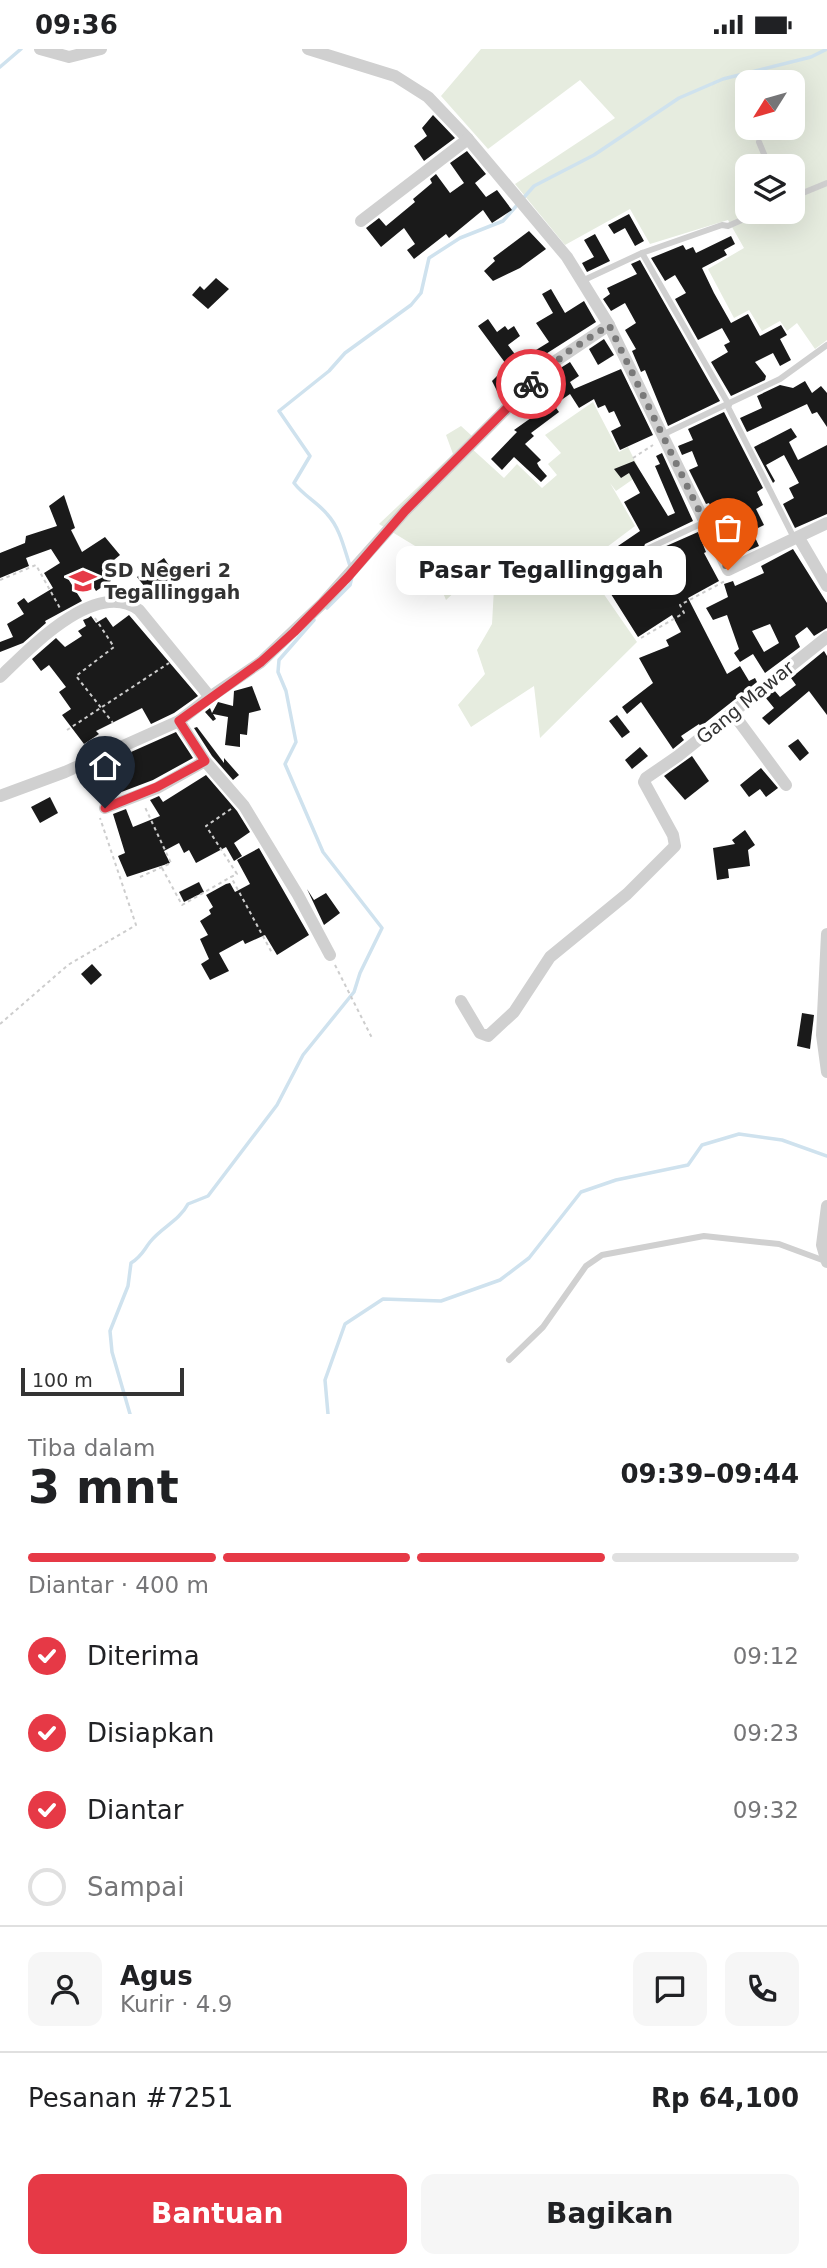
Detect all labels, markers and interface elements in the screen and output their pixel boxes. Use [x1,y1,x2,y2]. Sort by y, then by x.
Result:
text: 09:36 [35,10,118,40]
north arrow [735,70,805,140]
map controls [735,70,805,224]
button: layers [735,154,805,224]
courier [496,349,566,419]
icon: bike [512,365,550,403]
pin [698,498,758,570]
icon: bag [709,509,747,547]
callout: Pasar Tegallinggah [396,545,686,595]
text: Pasar Tegallinggah [418,557,664,583]
place label: SD Negeri 2 Tegallinggah [104,559,240,603]
school or university icon: SD Negeri 2 Tegallinggah [68,566,98,596]
street label: Gang Mawar [692,656,799,748]
pin [75,736,135,808]
icon: home [86,747,124,785]
scale bar [21,1365,184,1397]
text: 100 m [32,1369,93,1391]
text: Tiba dalam [28,1435,155,1461]
text: 09:39–09:44 [620,1459,799,1489]
text: 3 mnt [28,1460,179,1514]
text: Diantar · 400 m [28,1572,209,1598]
icon: check [28,1637,66,1675]
text: Diterima [87,1641,200,1671]
text: 09:12 [733,1643,799,1669]
icon: check [28,1714,66,1752]
text: Disiapkan [87,1718,214,1748]
text: 09:23 [733,1720,799,1746]
icon: check [28,1791,66,1829]
text: Diantar [87,1795,183,1825]
text: 09:32 [733,1797,799,1823]
text: Sampai [87,1872,184,1902]
button: person [28,1952,102,2026]
button: chat [633,1952,707,2026]
button: phone [725,1952,799,2026]
text: Agus [120,1961,193,1991]
text: Kurir · 4.9 [120,1991,232,2017]
text: Pesanan #7251 [28,2083,233,2113]
text: Rp 64,100 [651,2083,799,2113]
button: Bantuan [28,2174,407,2254]
button: Bagikan [421,2174,799,2254]

